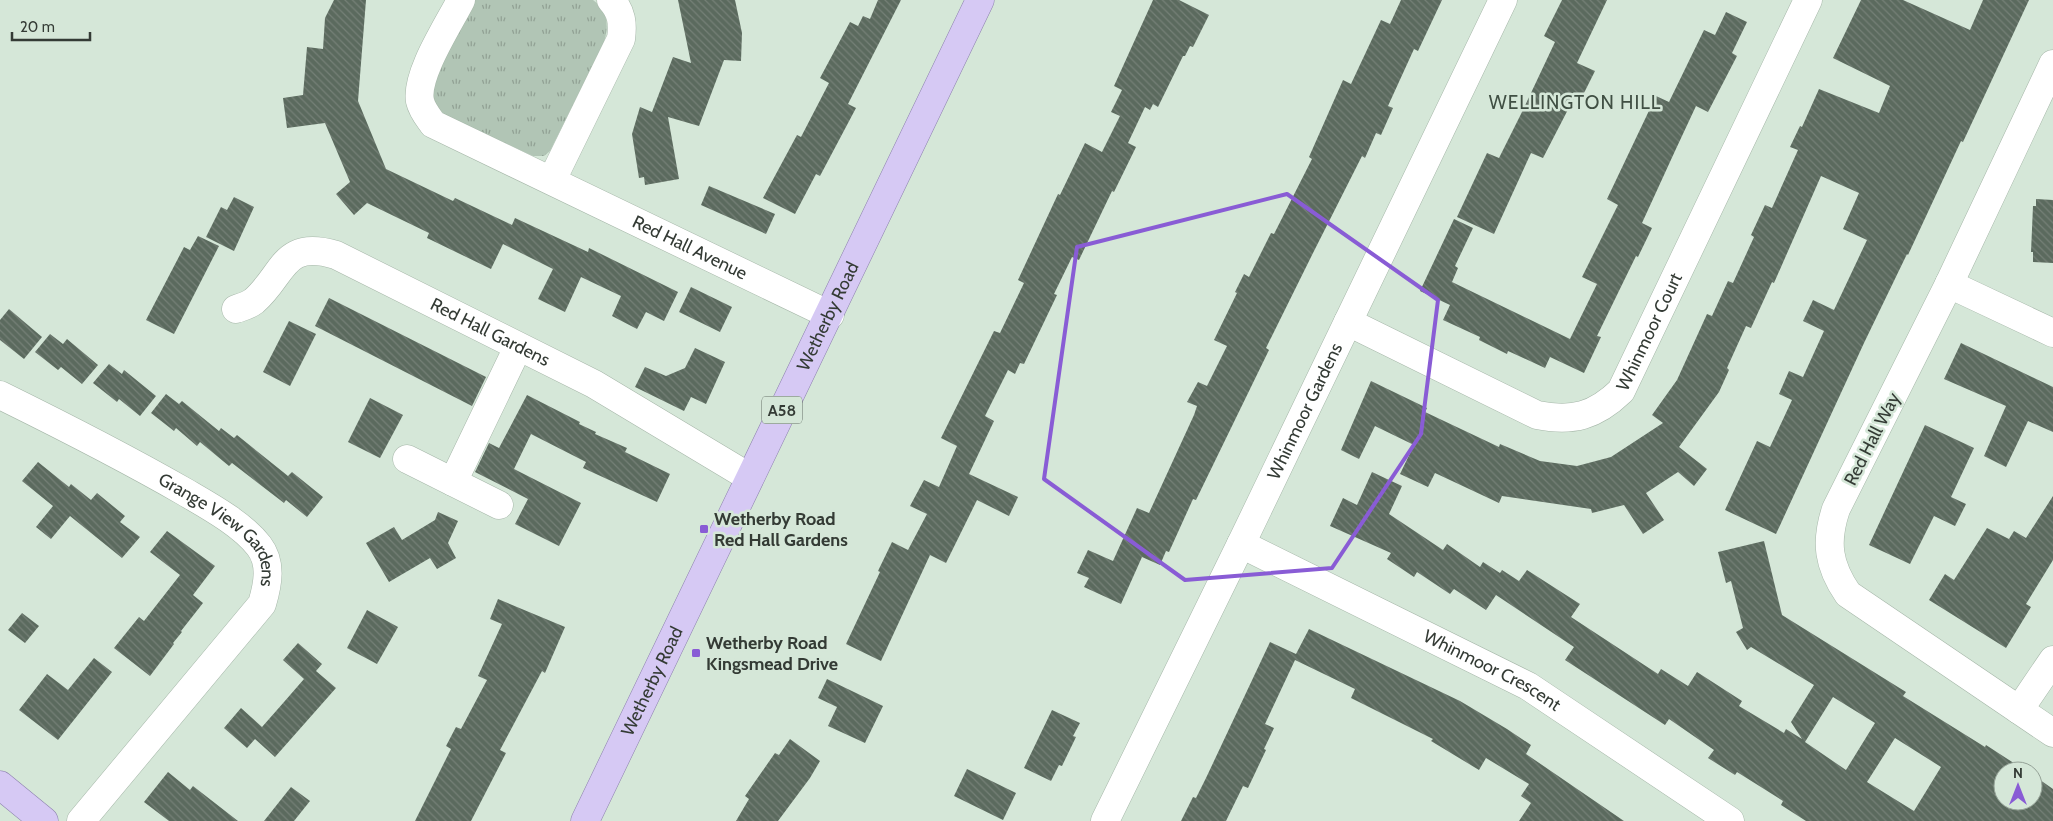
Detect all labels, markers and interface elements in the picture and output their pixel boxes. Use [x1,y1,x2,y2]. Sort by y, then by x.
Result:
scale bar [12,10,90,42]
text: 20 m [20,18,55,36]
district label: WELLINGTON HILL [1489,91,1661,114]
street label: Red Hall Avenue [629,211,751,284]
street label: Wetherby Road [792,258,864,374]
street label: Whinmoor Court [1612,269,1687,394]
street label: Red Hall Gardens [427,293,553,371]
street label: Whinmoor Gardens [1263,339,1347,483]
street label: Red Hall Way [1839,389,1905,489]
road number: A58 [762,396,802,424]
street label: Grange View Gardens [155,468,279,588]
place label: Wetherby Road Red Hall Gardens [714,508,848,551]
marker: Wetherby Road Red Hall Gardens [698,523,710,535]
street label: Wetherby Road [616,623,688,739]
street label: Whinmoor Crescent [1420,625,1565,716]
place label: Wetherby Road Kingsmead Drive [706,632,838,675]
marker: Wetherby Road Kingsmead Drive [690,647,702,659]
north arrow [1993,761,2043,811]
text: N [2013,764,2023,782]

